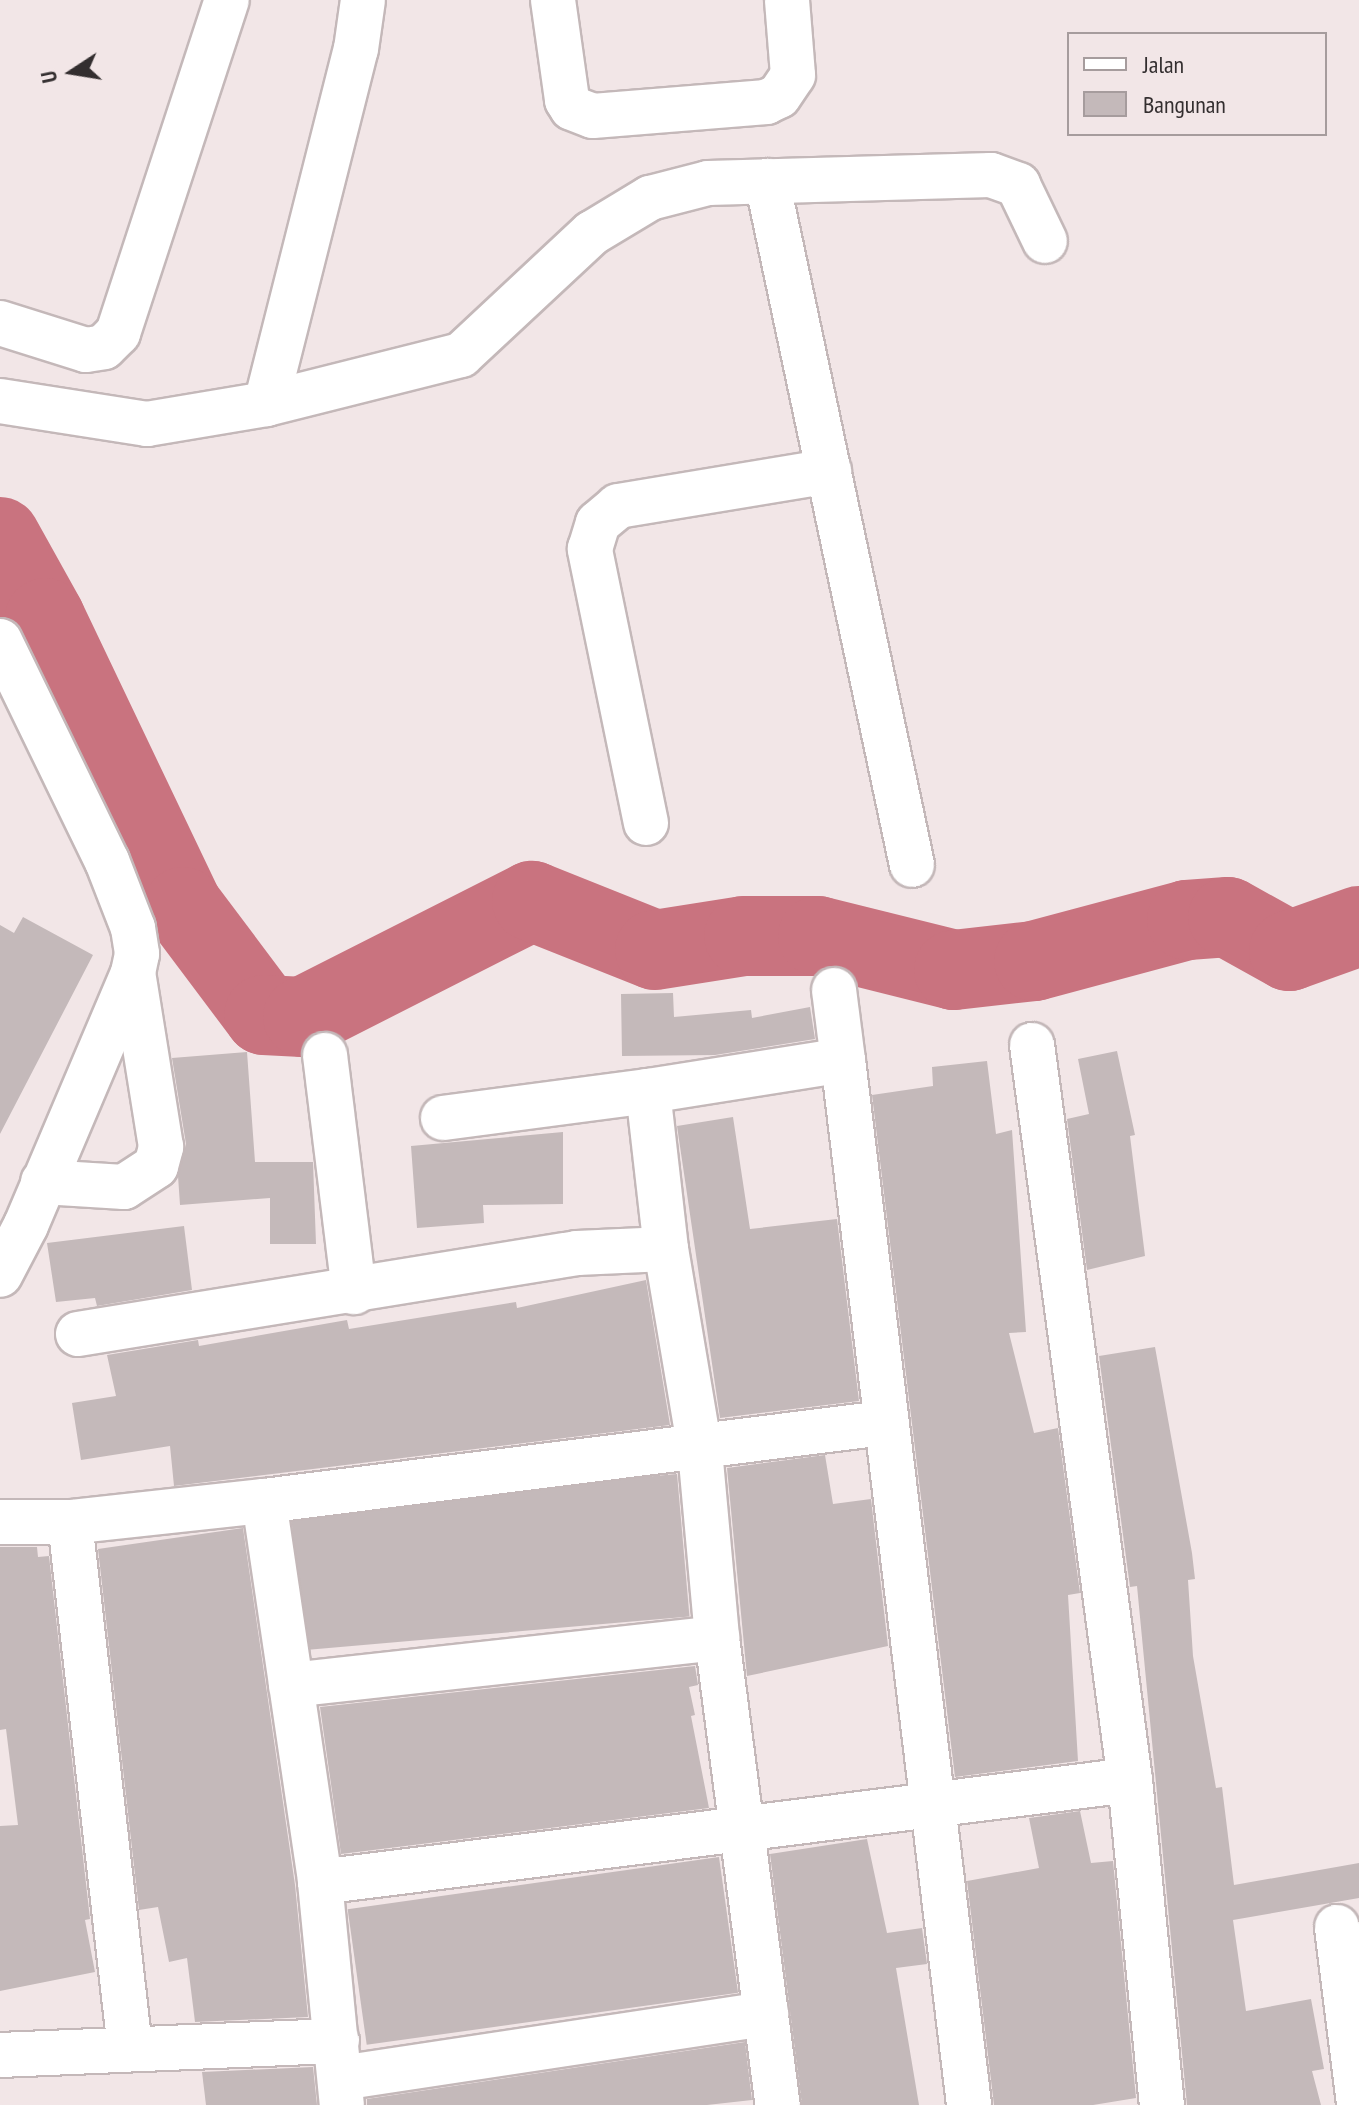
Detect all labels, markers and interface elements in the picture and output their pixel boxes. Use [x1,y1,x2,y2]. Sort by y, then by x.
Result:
north arrow [32,32,112,112]
legend [1067,32,1327,136]
text: Jalan [1143,49,1184,80]
text: U [34,69,63,85]
text: Bangunan [1143,89,1226,120]

